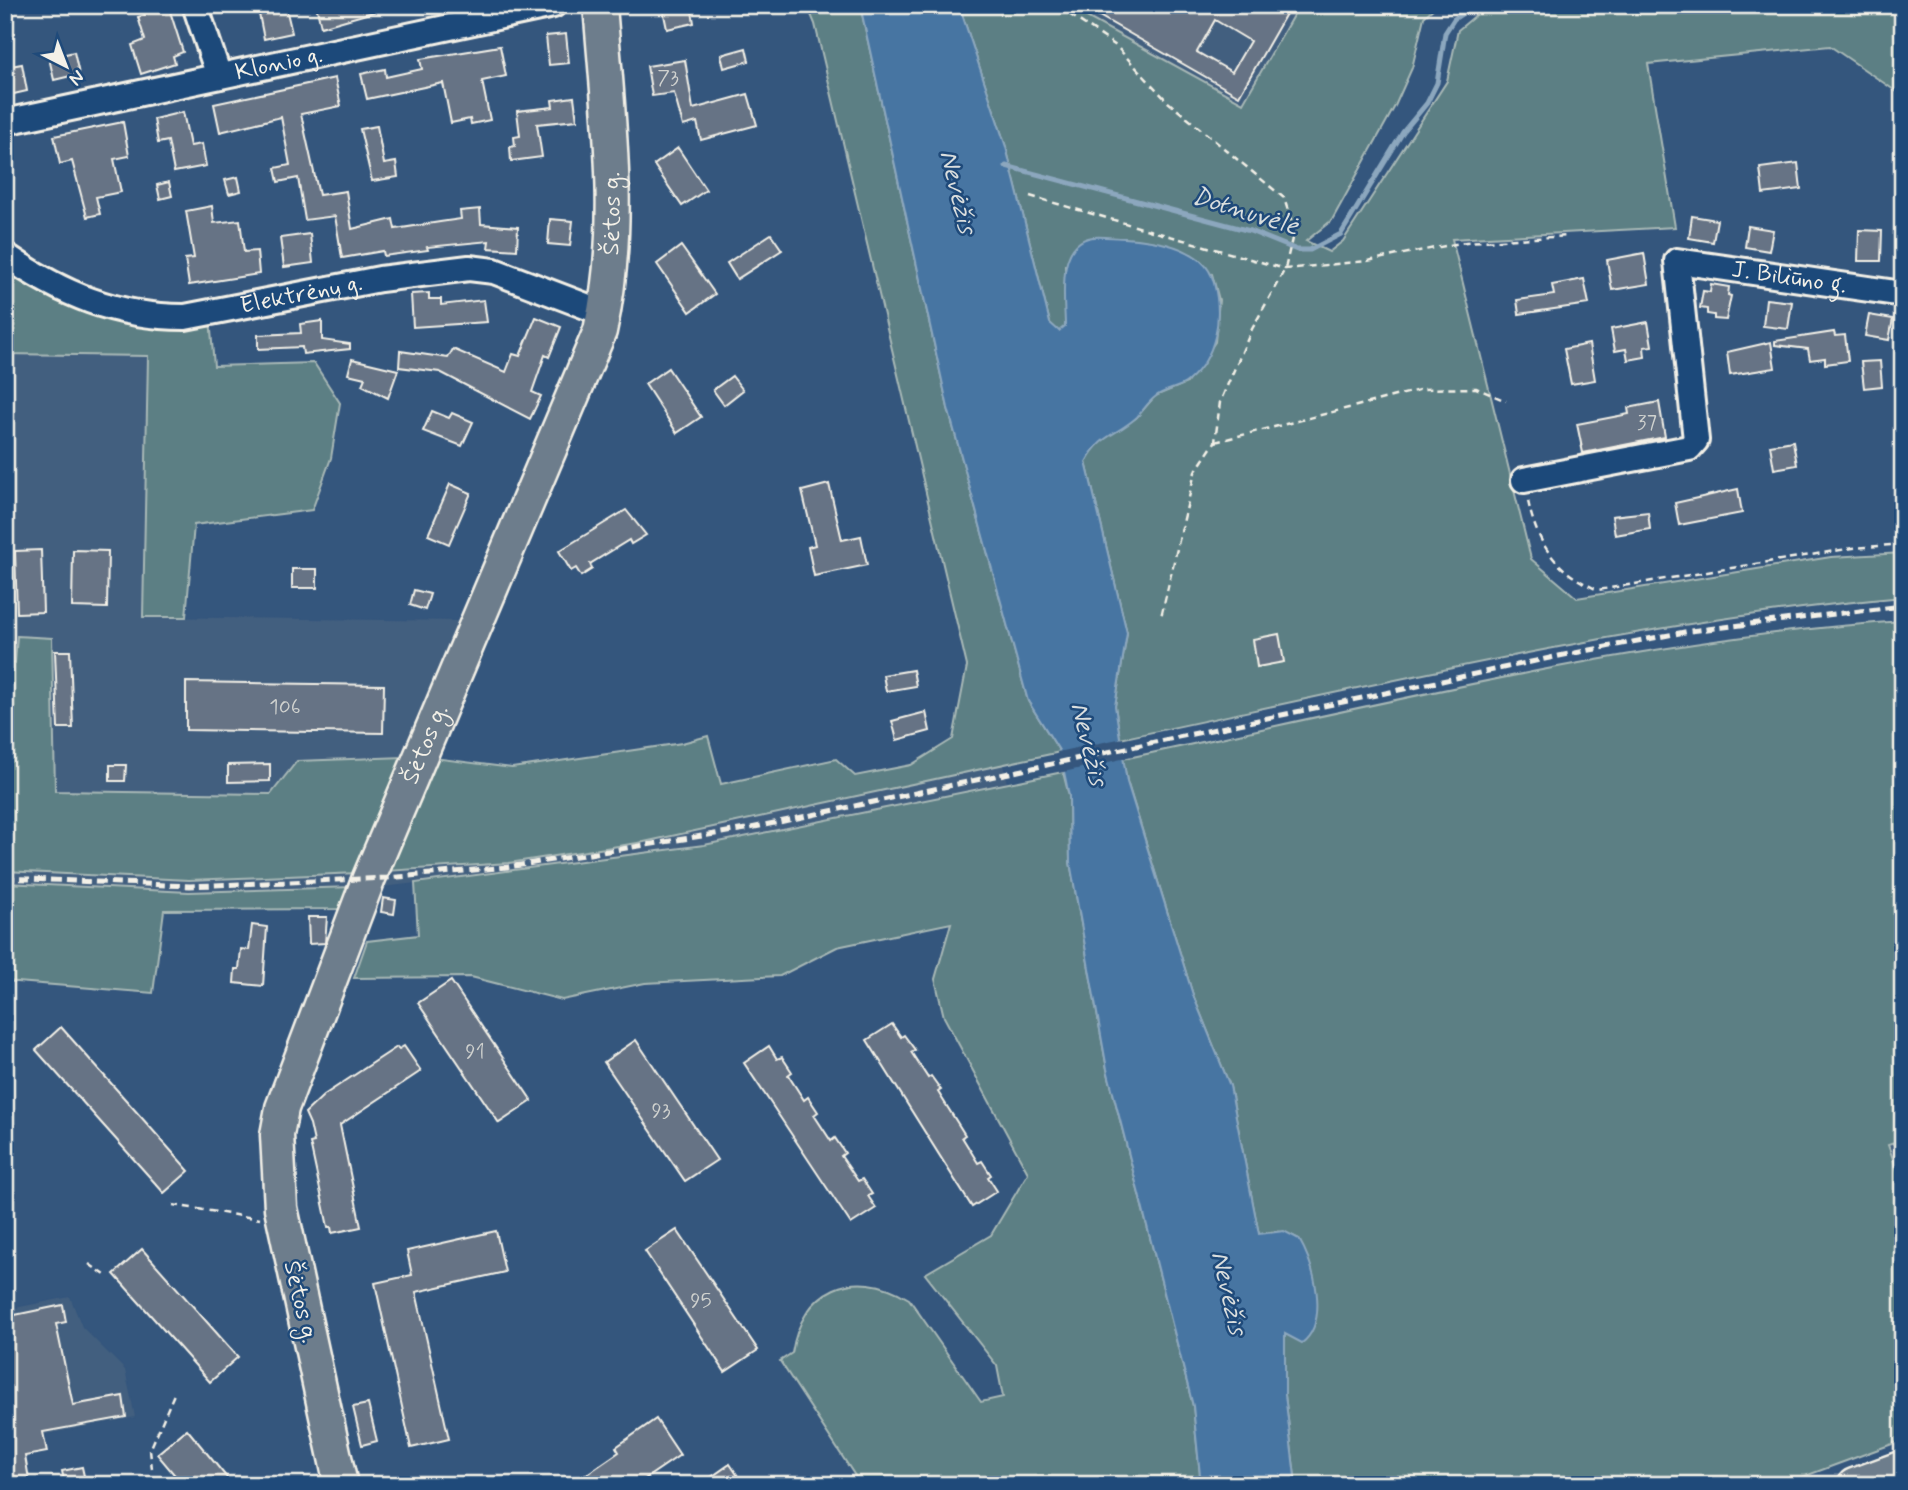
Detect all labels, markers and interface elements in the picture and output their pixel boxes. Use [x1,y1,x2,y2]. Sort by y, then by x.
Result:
north arrow [32,32,102,102]
street label: Klonio g. [232,39,325,88]
text: N [63,64,89,91]
house number: 73 [657,64,679,92]
water label: Nevėžis [930,147,984,240]
street label: Šėtos g. [595,171,630,256]
water label: Dotnuvėlė [1187,180,1304,245]
street label: J. Biliūno g. [1729,254,1849,303]
street label: Elektrėnų g. [238,267,365,321]
house number: 37 [1637,409,1657,437]
house number: 106 [269,693,301,721]
water label: Nevėžis [1061,699,1115,792]
street label: Šėtos g. [395,700,456,789]
house number: 91 [465,1038,485,1066]
house number: 93 [651,1097,671,1125]
water label: Nevėžis [1202,1248,1255,1341]
street label: Šėtos g. [274,1258,324,1347]
house number: 95 [690,1287,712,1315]

